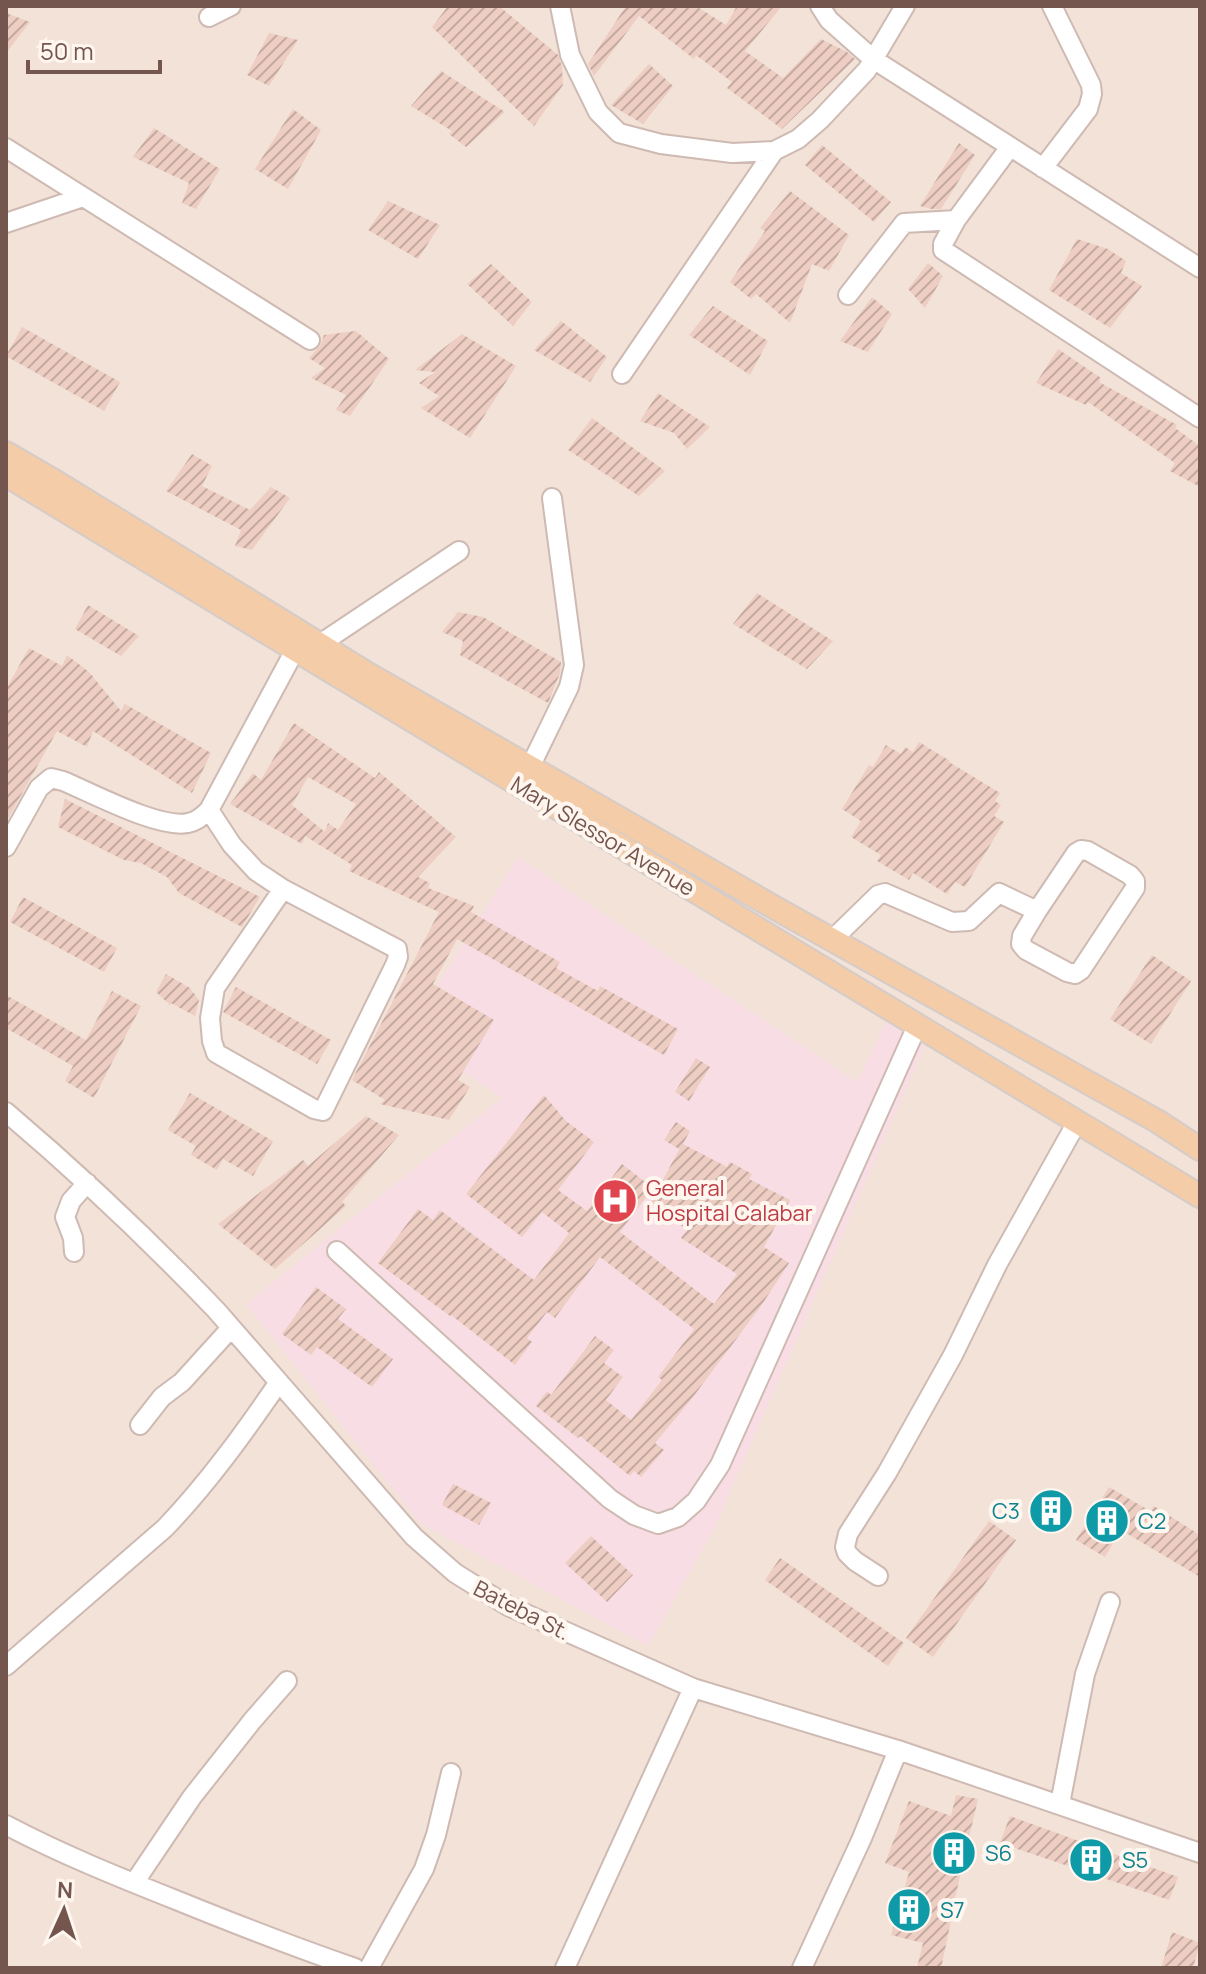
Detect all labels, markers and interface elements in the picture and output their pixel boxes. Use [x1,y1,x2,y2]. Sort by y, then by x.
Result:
scale bar [28,24,160,74]
text: 50 m [40,34,94,67]
street label: Mary Slessor Avenue [505,769,701,903]
place label: General Hospital Calabar [646,1173,813,1228]
hospital icon: General Hospital Calabar [591,1177,639,1225]
building icon: C3 [1027,1487,1075,1535]
place label: C3 [992,1496,1020,1526]
building icon: C2 [1083,1497,1131,1545]
place label: C2 [1138,1506,1166,1536]
street label: Bateba St. [469,1573,575,1647]
building icon: S6 [930,1829,978,1877]
building icon: S5 [1067,1836,1115,1884]
place label: S6 [985,1838,1012,1868]
place label: S5 [1122,1845,1148,1875]
north arrow [24,1870,104,1950]
text: N [56,1875,74,1905]
building icon: S7 [885,1886,933,1934]
place label: S7 [940,1895,965,1925]

